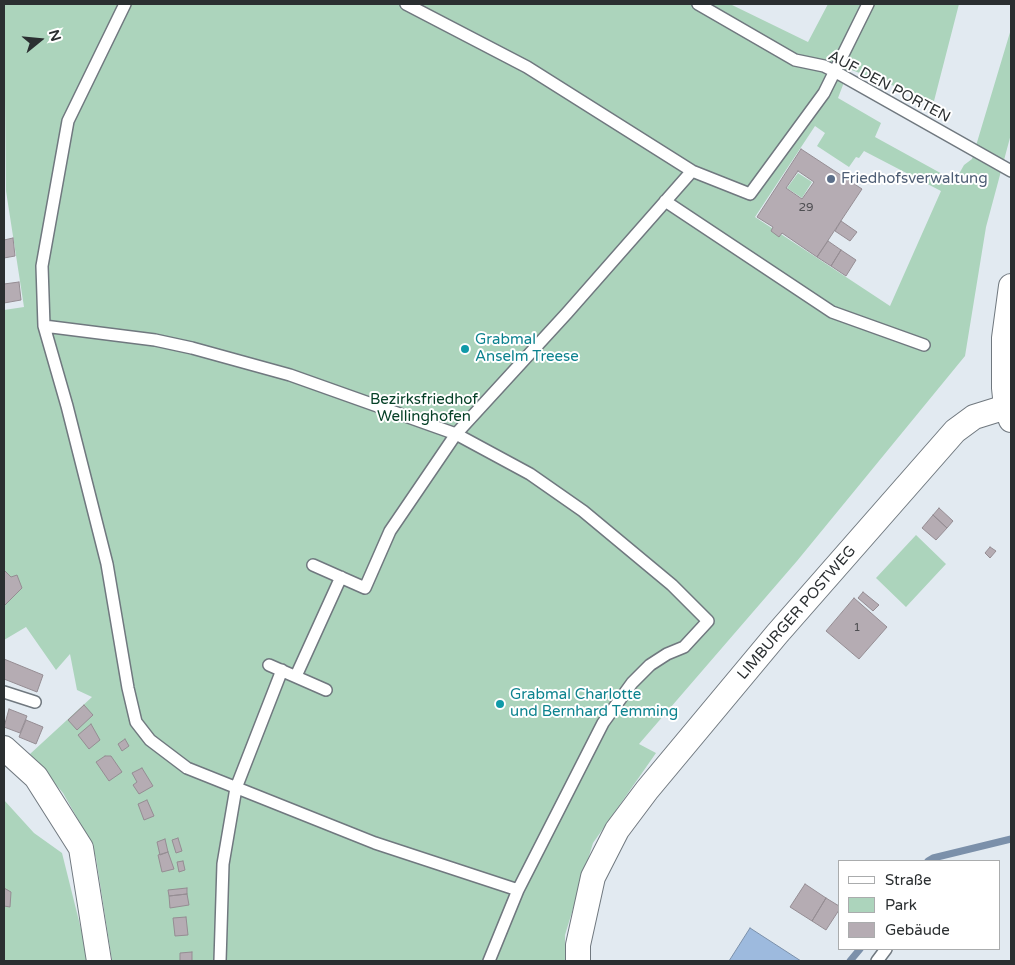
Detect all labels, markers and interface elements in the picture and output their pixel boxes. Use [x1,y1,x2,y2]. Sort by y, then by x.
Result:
north arrow [15,15,65,65]
text: N [45,28,65,43]
street label: AUF DEN PORTEN [825,47,953,127]
place label: Friedhofsverwaltung [841,170,988,188]
marker: Friedhofsverwaltung [825,173,837,185]
house number: 29 [798,201,814,215]
place label: Grabmal Anselm Treese [475,331,579,366]
marker: Grabmal Anselm Treese [459,343,471,355]
park label: Bezirksfriedhof Wellinghofen [370,391,478,426]
street label: LIMBURGER POSTWEG [734,542,860,684]
house number: 1 [853,621,861,635]
place label: Grabmal Charlotte und Bernhard Temming [510,686,678,721]
marker: Grabmal Charlotte und Bernhard Temming [494,698,506,710]
legend [838,860,1000,950]
text: Straße [885,871,931,889]
text: Park [885,896,917,914]
text: Gebäude [885,921,950,939]

